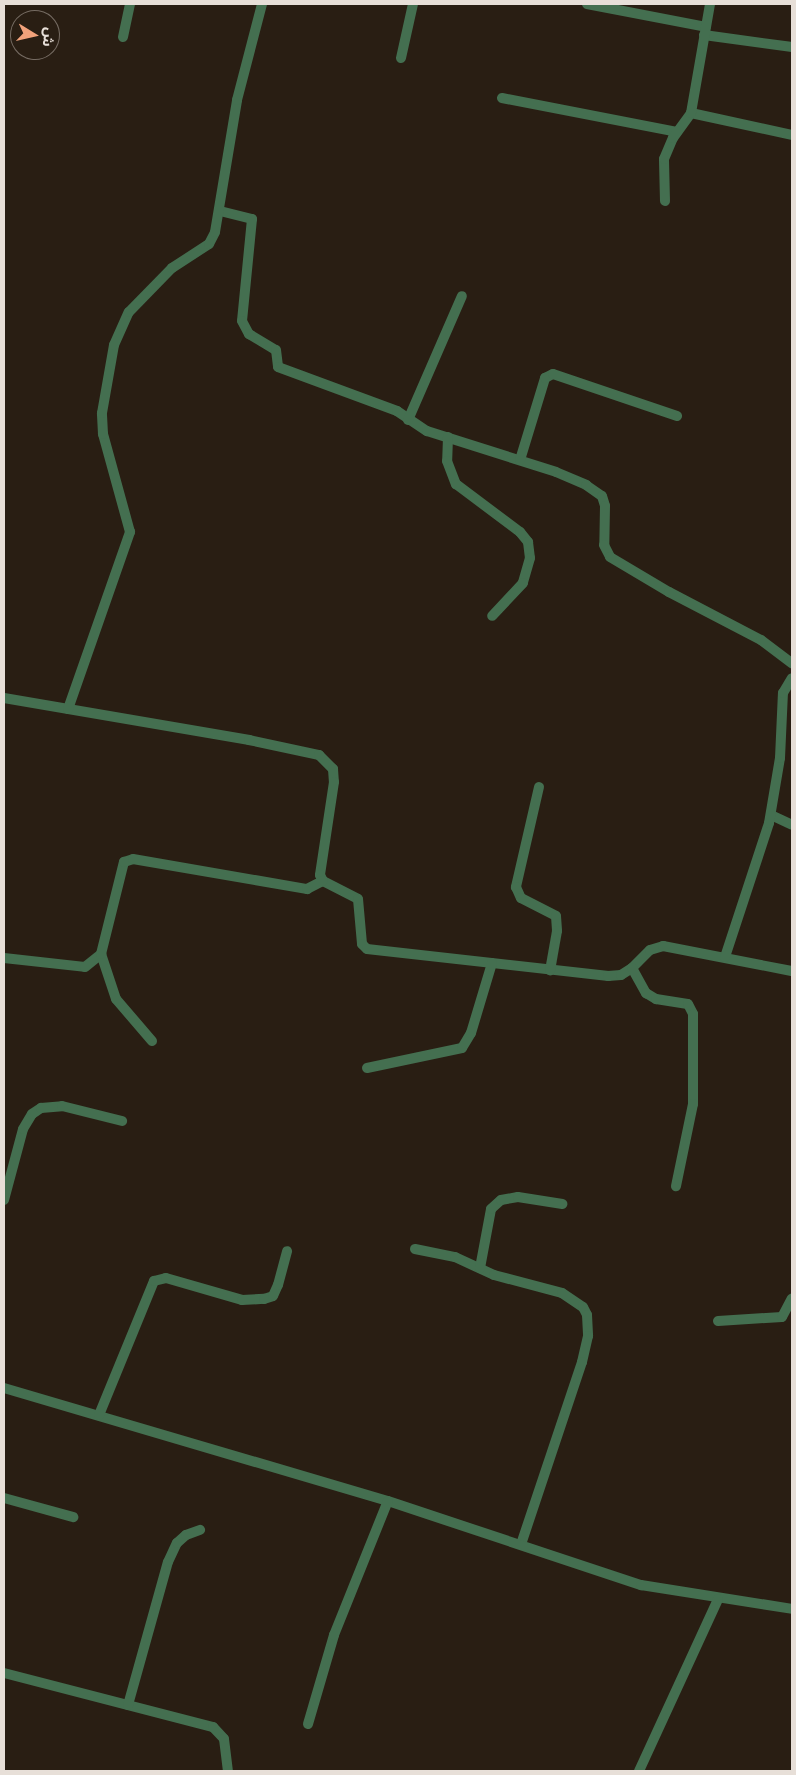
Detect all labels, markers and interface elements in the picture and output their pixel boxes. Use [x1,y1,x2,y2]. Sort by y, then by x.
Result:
north arrow [10,10,60,60]
text: ش [39,26,58,48]

